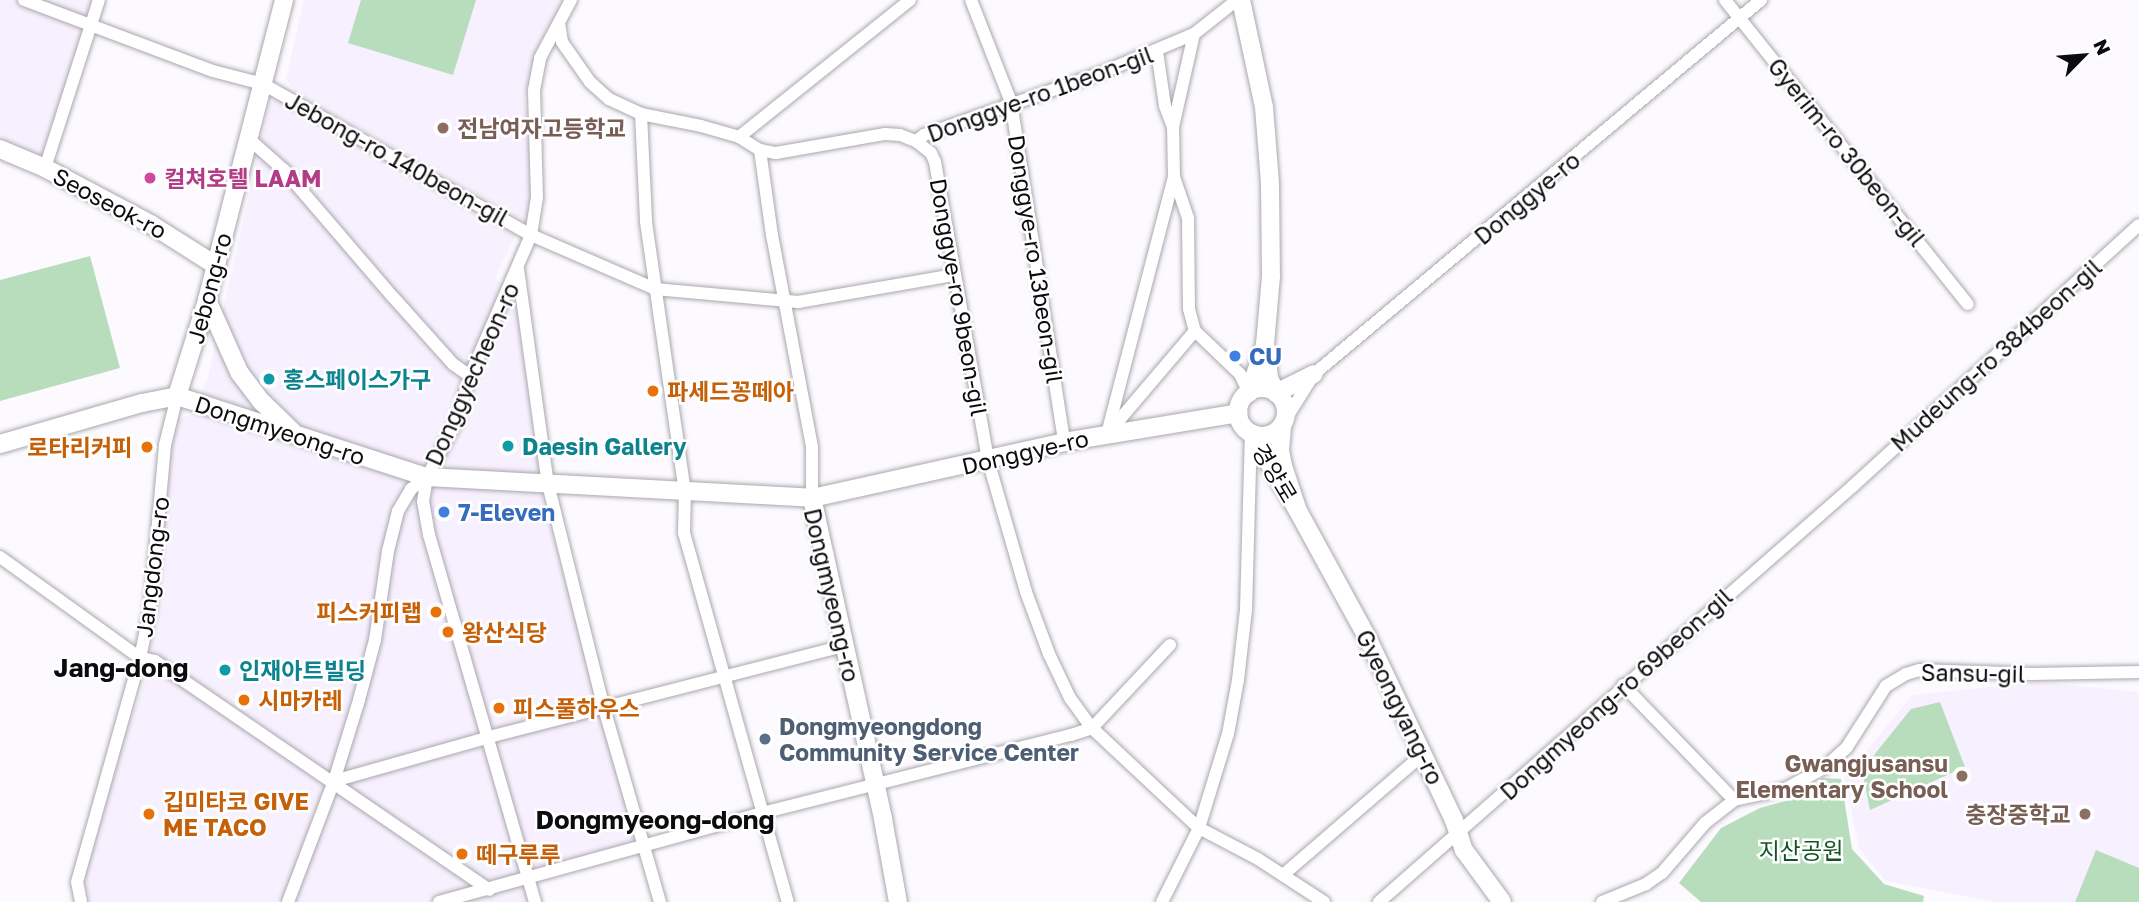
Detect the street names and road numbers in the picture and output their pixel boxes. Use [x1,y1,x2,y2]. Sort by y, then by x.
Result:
street label: Donggye-ro 1beon-gil [923,40,1157,148]
street label: Gyerim-ro 30beon-gil [1763,52,1931,252]
street label: Jebong-ro 140beon-gil [281,86,513,232]
street label: Donggye-ro 13beon-gil [1003,133,1069,385]
street label: Donggye-ro [1469,146,1585,250]
street label: Seoseok-ro [49,162,171,244]
street label: Donggye-ro 9beon-gil [924,176,994,418]
street label: Jebong-ro [181,230,237,346]
street label: Mudeung-ro 384beon-gil [1885,253,2107,457]
street label: Donggyecheon-ro [419,278,525,470]
street label: Dongmyeong-ro [191,389,369,471]
street label: Donggye-ro [959,424,1091,480]
street label: 경양로 [1247,439,1303,507]
street label: Jangdong-ro [130,495,174,639]
street label: Dongmyeong-ro [799,506,865,684]
street label: Dongmyeong-ro 69beon-gil [1494,582,1738,806]
street label: Gyeongyang-ro [1351,625,1449,789]
street label: Sansu-gil [1921,658,2025,688]

